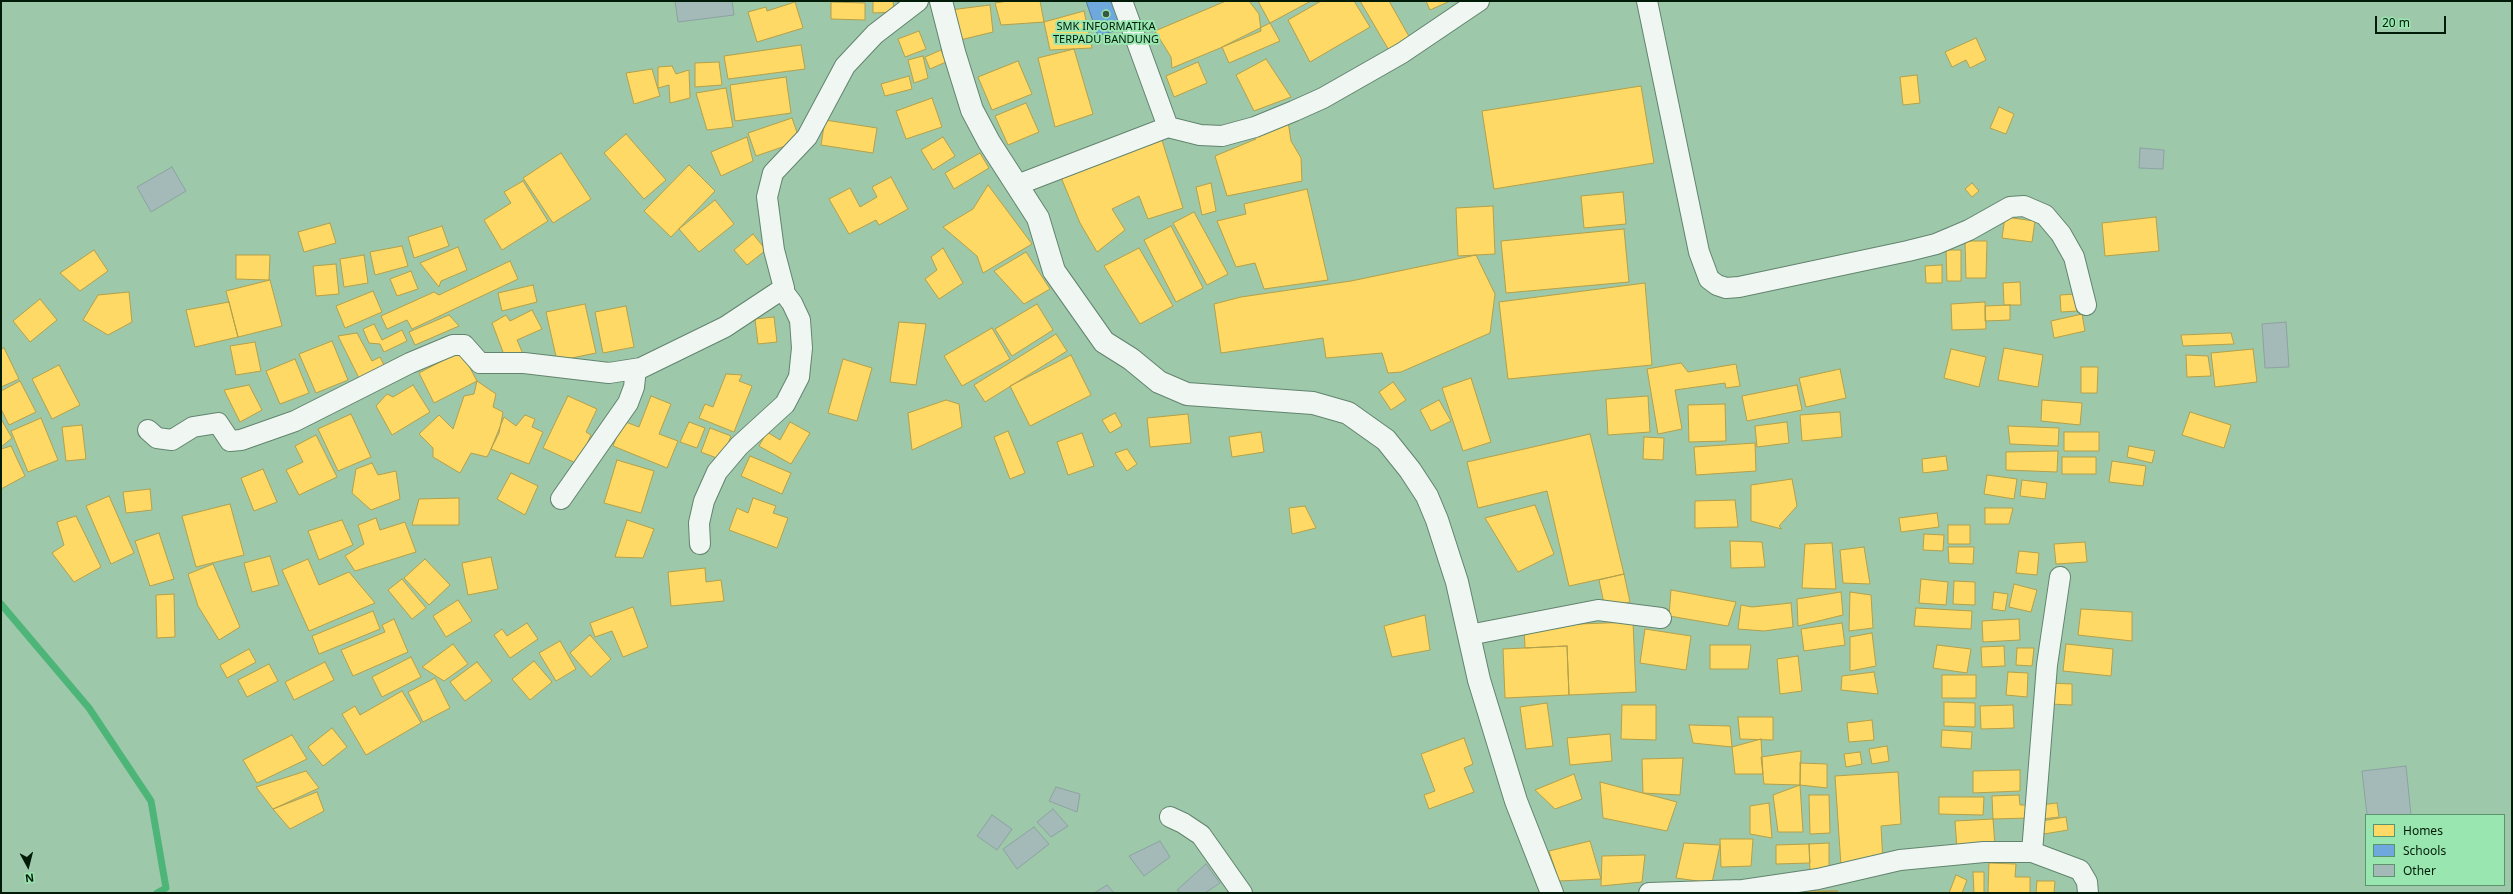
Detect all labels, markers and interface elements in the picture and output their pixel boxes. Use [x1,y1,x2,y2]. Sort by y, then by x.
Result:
scale bar [2377,8,2448,34]
marker: SMK INFORMATIKA TERPADU BANDUNG [1101,9,1111,19]
text: 20 m [2382,14,2410,31]
place label: SMK INFORMATIKA TERPADU BANDUNG [1053,20,1159,46]
legend [2365,814,2505,886]
text: Homes [2403,822,2443,839]
text: Schools [2403,842,2446,859]
north arrow [8,846,48,886]
text: Other [2403,862,2436,879]
text: N [24,870,35,886]

